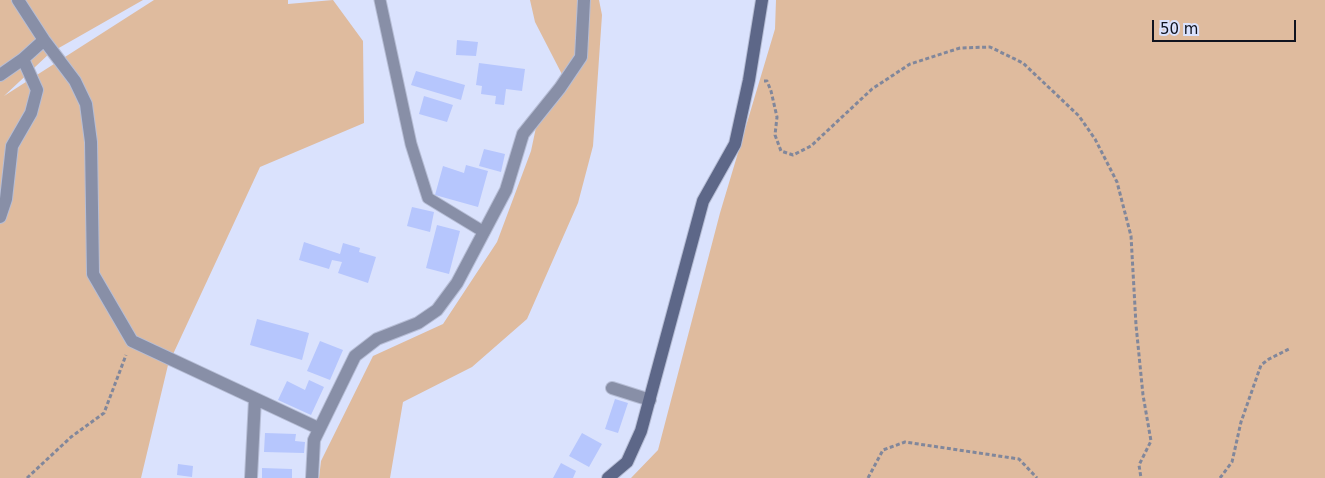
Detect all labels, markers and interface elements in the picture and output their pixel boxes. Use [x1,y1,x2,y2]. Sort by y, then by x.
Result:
scale bar [1155,10,1299,42]
text: 50 m [1160,20,1198,38]

